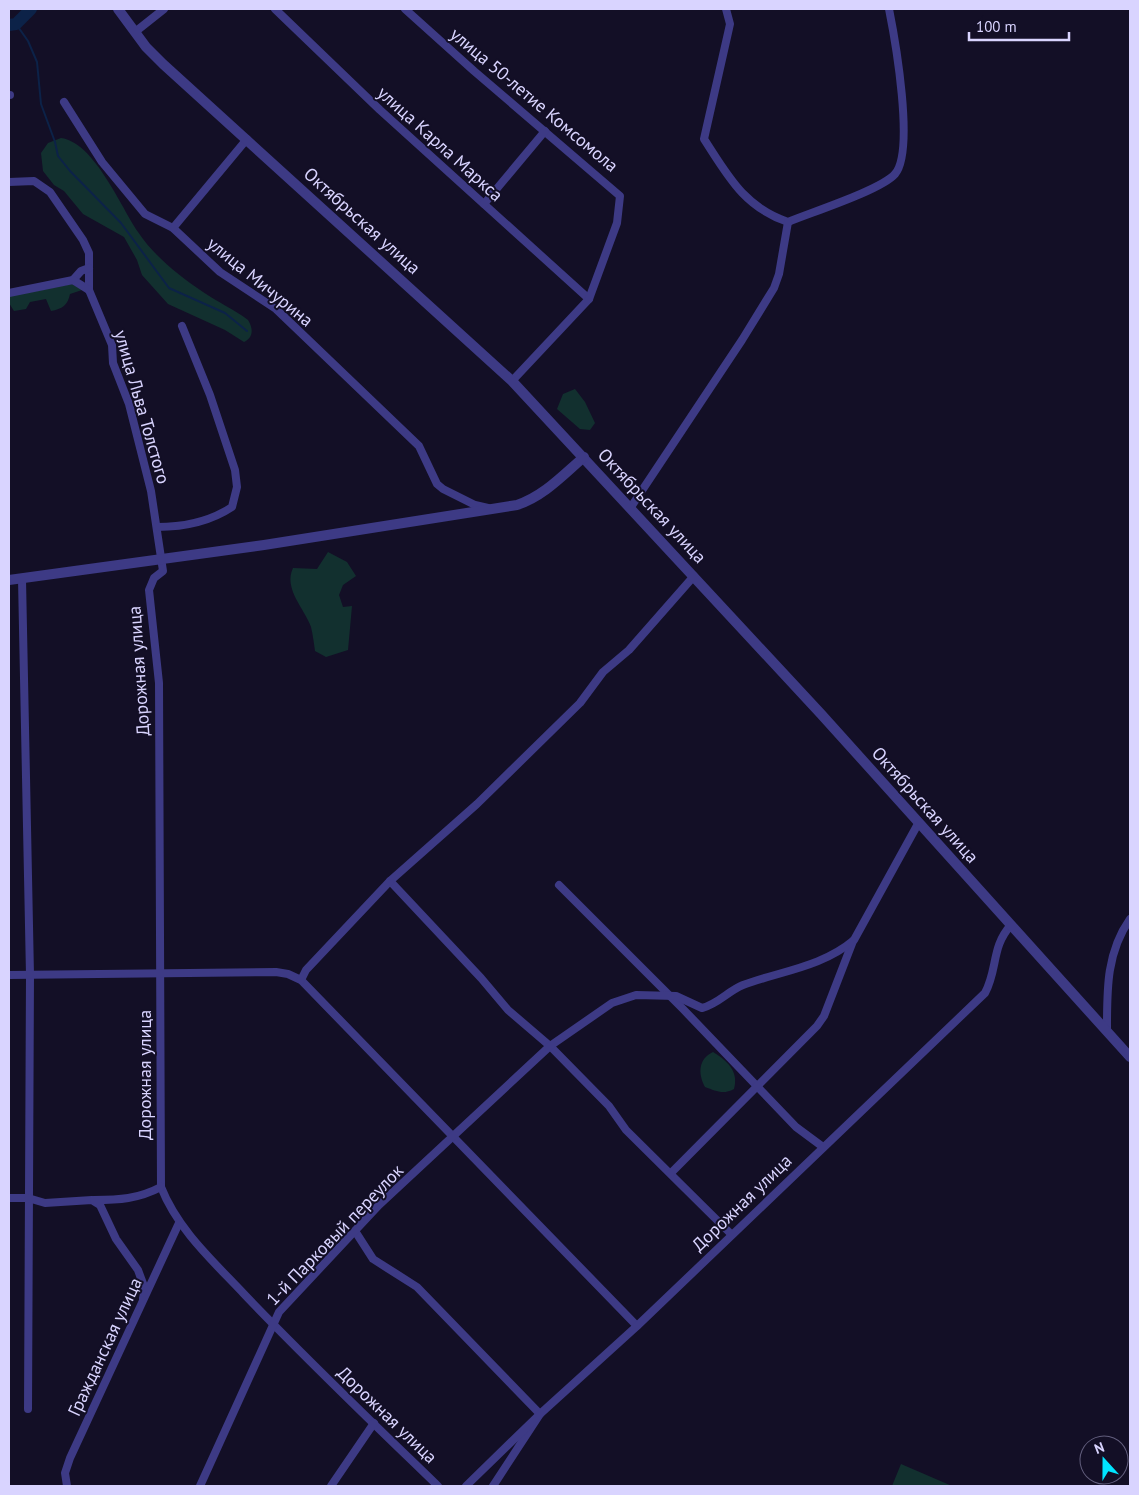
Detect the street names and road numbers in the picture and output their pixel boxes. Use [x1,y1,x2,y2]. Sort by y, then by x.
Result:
street label: улица 50-летие Комсомола [445,22,623,177]
street label: улица Карла Маркса [373,81,508,206]
street label: Октябрьская улица [299,162,425,279]
street label: улица Мичурина [203,232,318,331]
street label: улица Льва Толстого [110,327,175,486]
street label: Октябрьская улица [593,443,712,568]
street label: Дорожная улица [122,605,155,737]
street label: Октябрьская улица [867,742,984,868]
street label: Дорожная улица [133,1010,156,1140]
street label: Дорожная улица [687,1149,796,1256]
street label: 1-й Парковый переулок [261,1159,408,1310]
street label: Гражданская улица [62,1274,147,1420]
street label: Дорожная улица [333,1361,442,1468]

